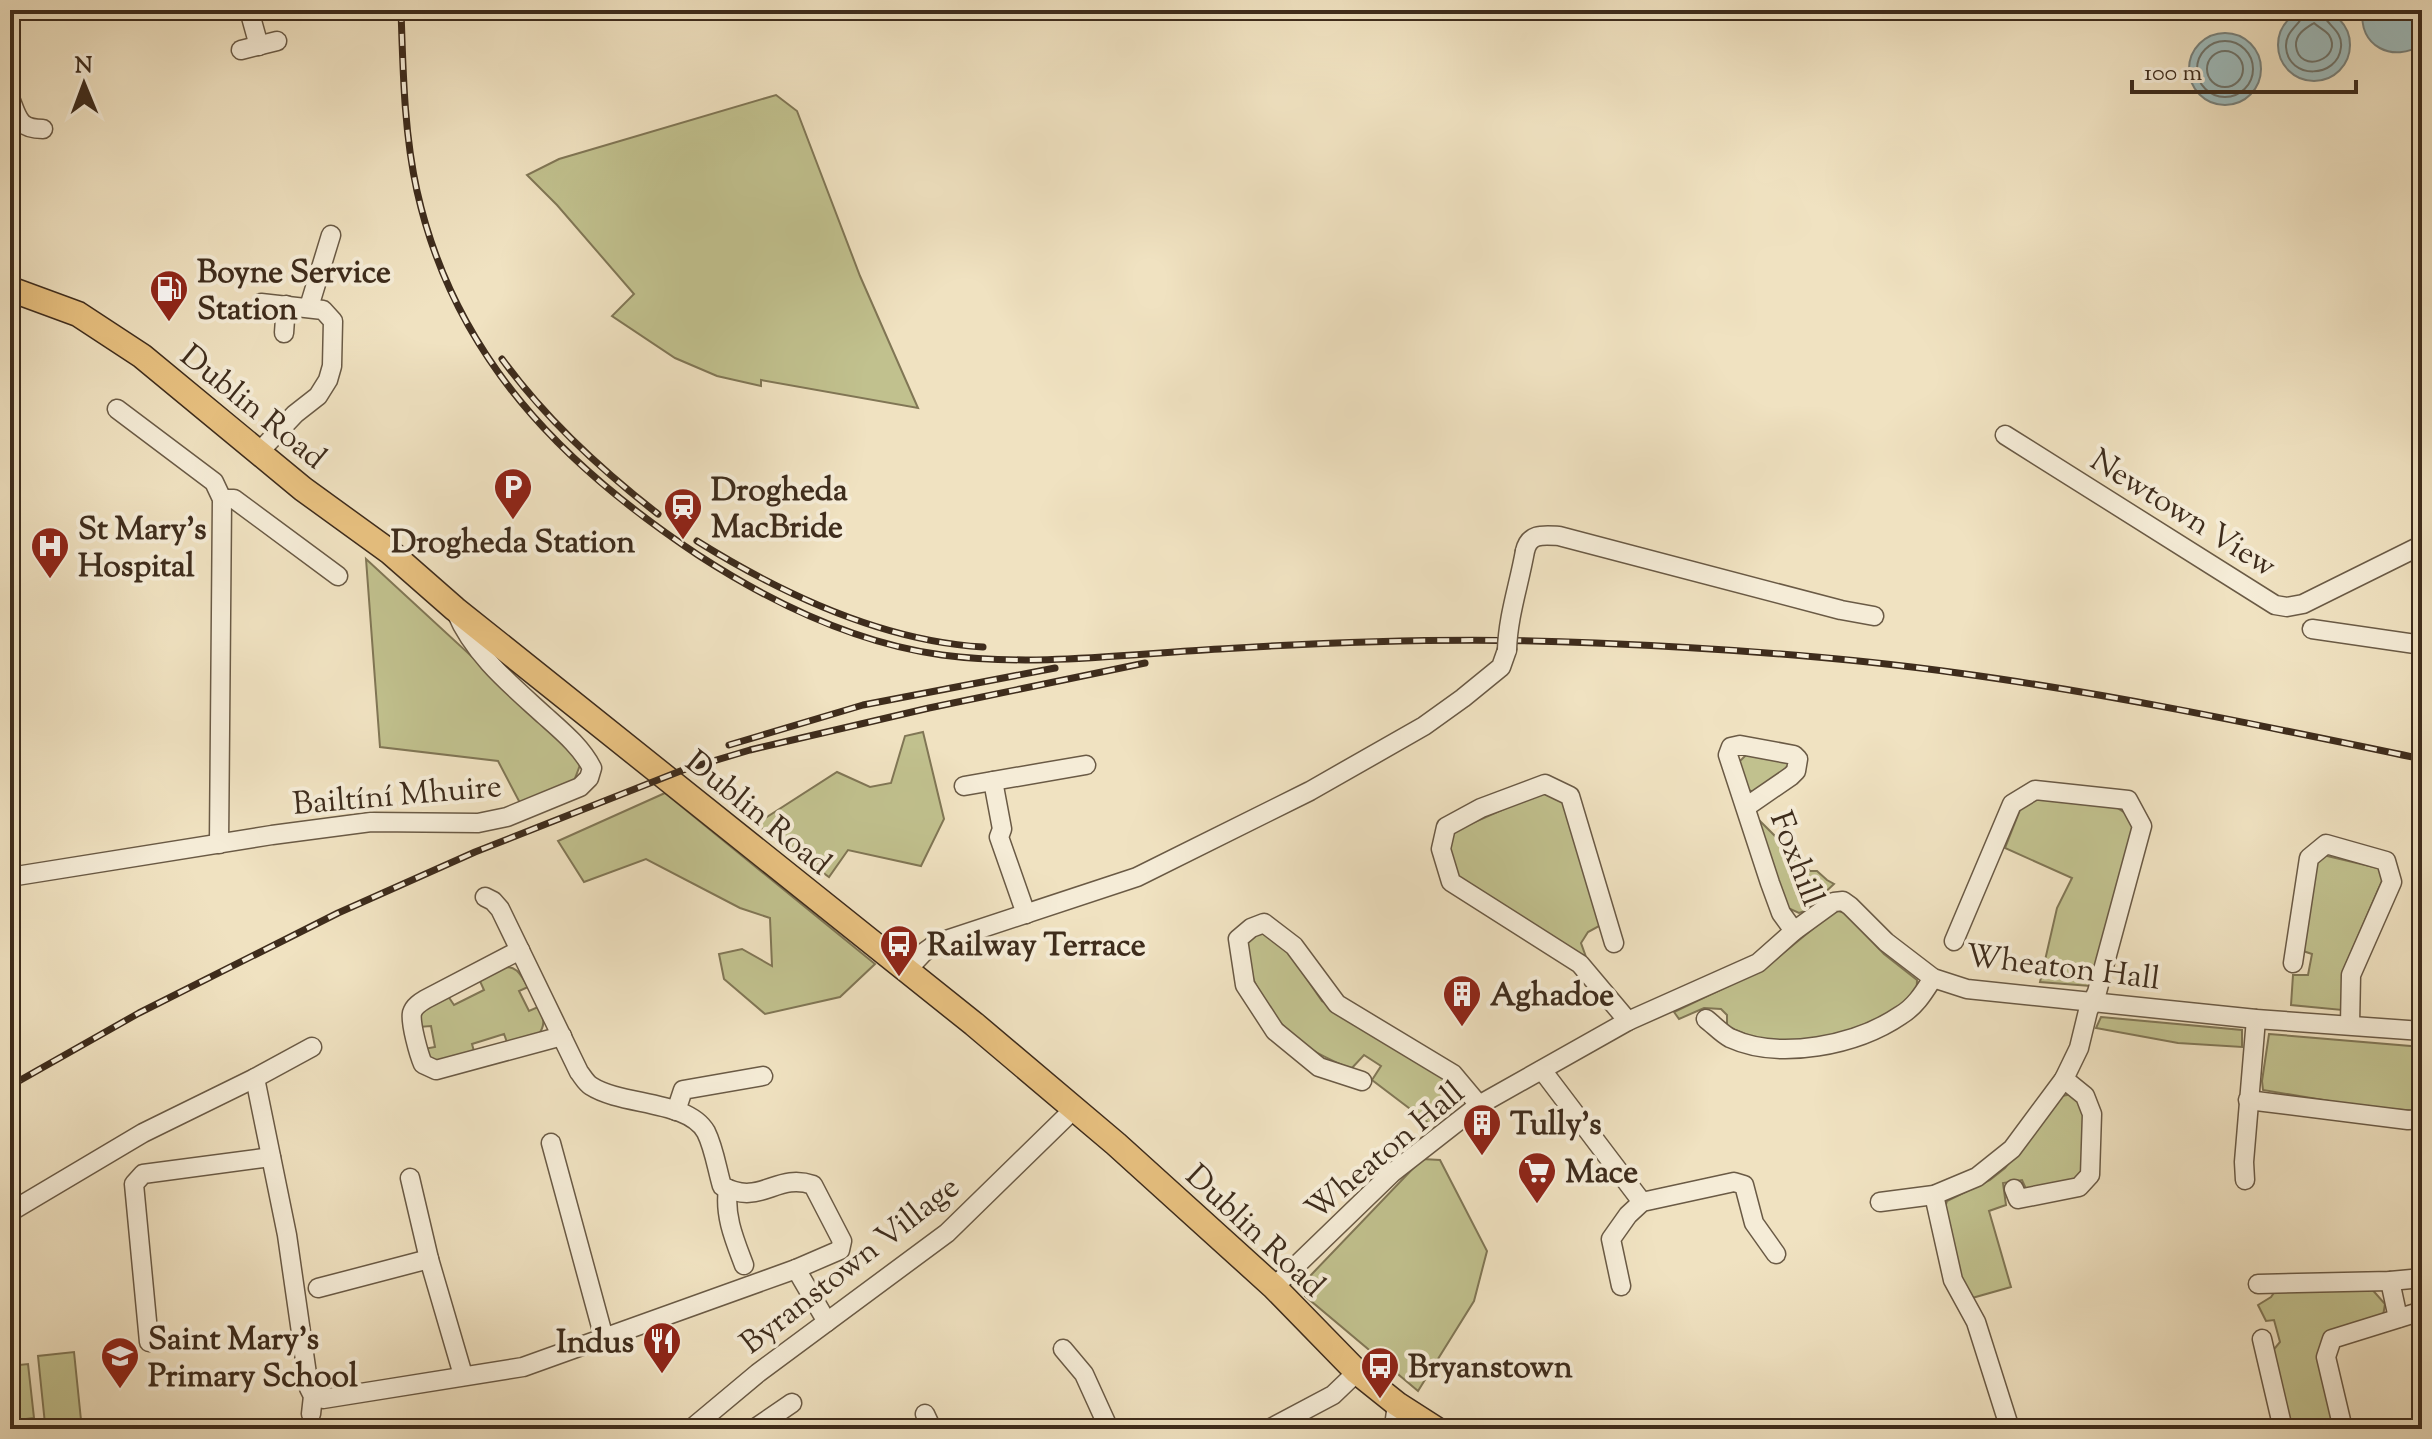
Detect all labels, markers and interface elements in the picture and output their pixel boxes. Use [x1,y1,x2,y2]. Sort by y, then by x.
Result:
north arrow [44,44,124,124]
scale bar [2132,44,2356,94]
text: N [75,51,93,83]
text: 100 m [2144,57,2202,91]
place label: Boyne Service Station [197,251,391,334]
fuel station icon: Boyne Service Station [148,268,190,323]
street label: Dublin Road [169,335,335,482]
street label: Newtown View [2080,439,2284,590]
parking icon: Drogheda Station [492,466,534,521]
place label: Drogheda MacBride [711,469,848,552]
station icon: Drogheda MacBride [662,486,704,541]
place label: St Mary's Hospital [78,508,207,591]
place label: Drogheda Station [391,521,635,567]
hospital icon: St Mary's Hospital [29,525,71,580]
street label: Dublin Road [674,741,840,888]
street label: Bailtíní Mhuire [291,765,504,829]
street label: Foxhill [1756,805,1834,913]
bus stop icon: Railway Terrace [878,923,920,978]
place label: Railway Terrace [927,924,1146,970]
street label: Wheaton Hall [1963,934,2162,1004]
building icon: Aghadoe [1441,973,1483,1028]
place label: Aghadoe [1490,974,1614,1020]
street label: Wheaton Hall [1296,1072,1476,1233]
building icon: Tully's [1461,1102,1503,1157]
place label: Tully's [1510,1103,1602,1149]
supermarket icon: Mace [1516,1150,1558,1205]
place label: Mace [1565,1151,1638,1197]
street label: Dublin Road [1174,1155,1334,1309]
street label: Byranstown Village [731,1166,970,1367]
place label: Saint Mary's Primary School [148,1318,358,1401]
restaurant icon: Indus [641,1320,683,1375]
place label: Indus [556,1321,634,1367]
school or university icon: Saint Mary's Primary School [99,1335,141,1390]
bus stop icon: Bryanstown [1359,1345,1401,1400]
place label: Bryanstown [1408,1346,1573,1392]

